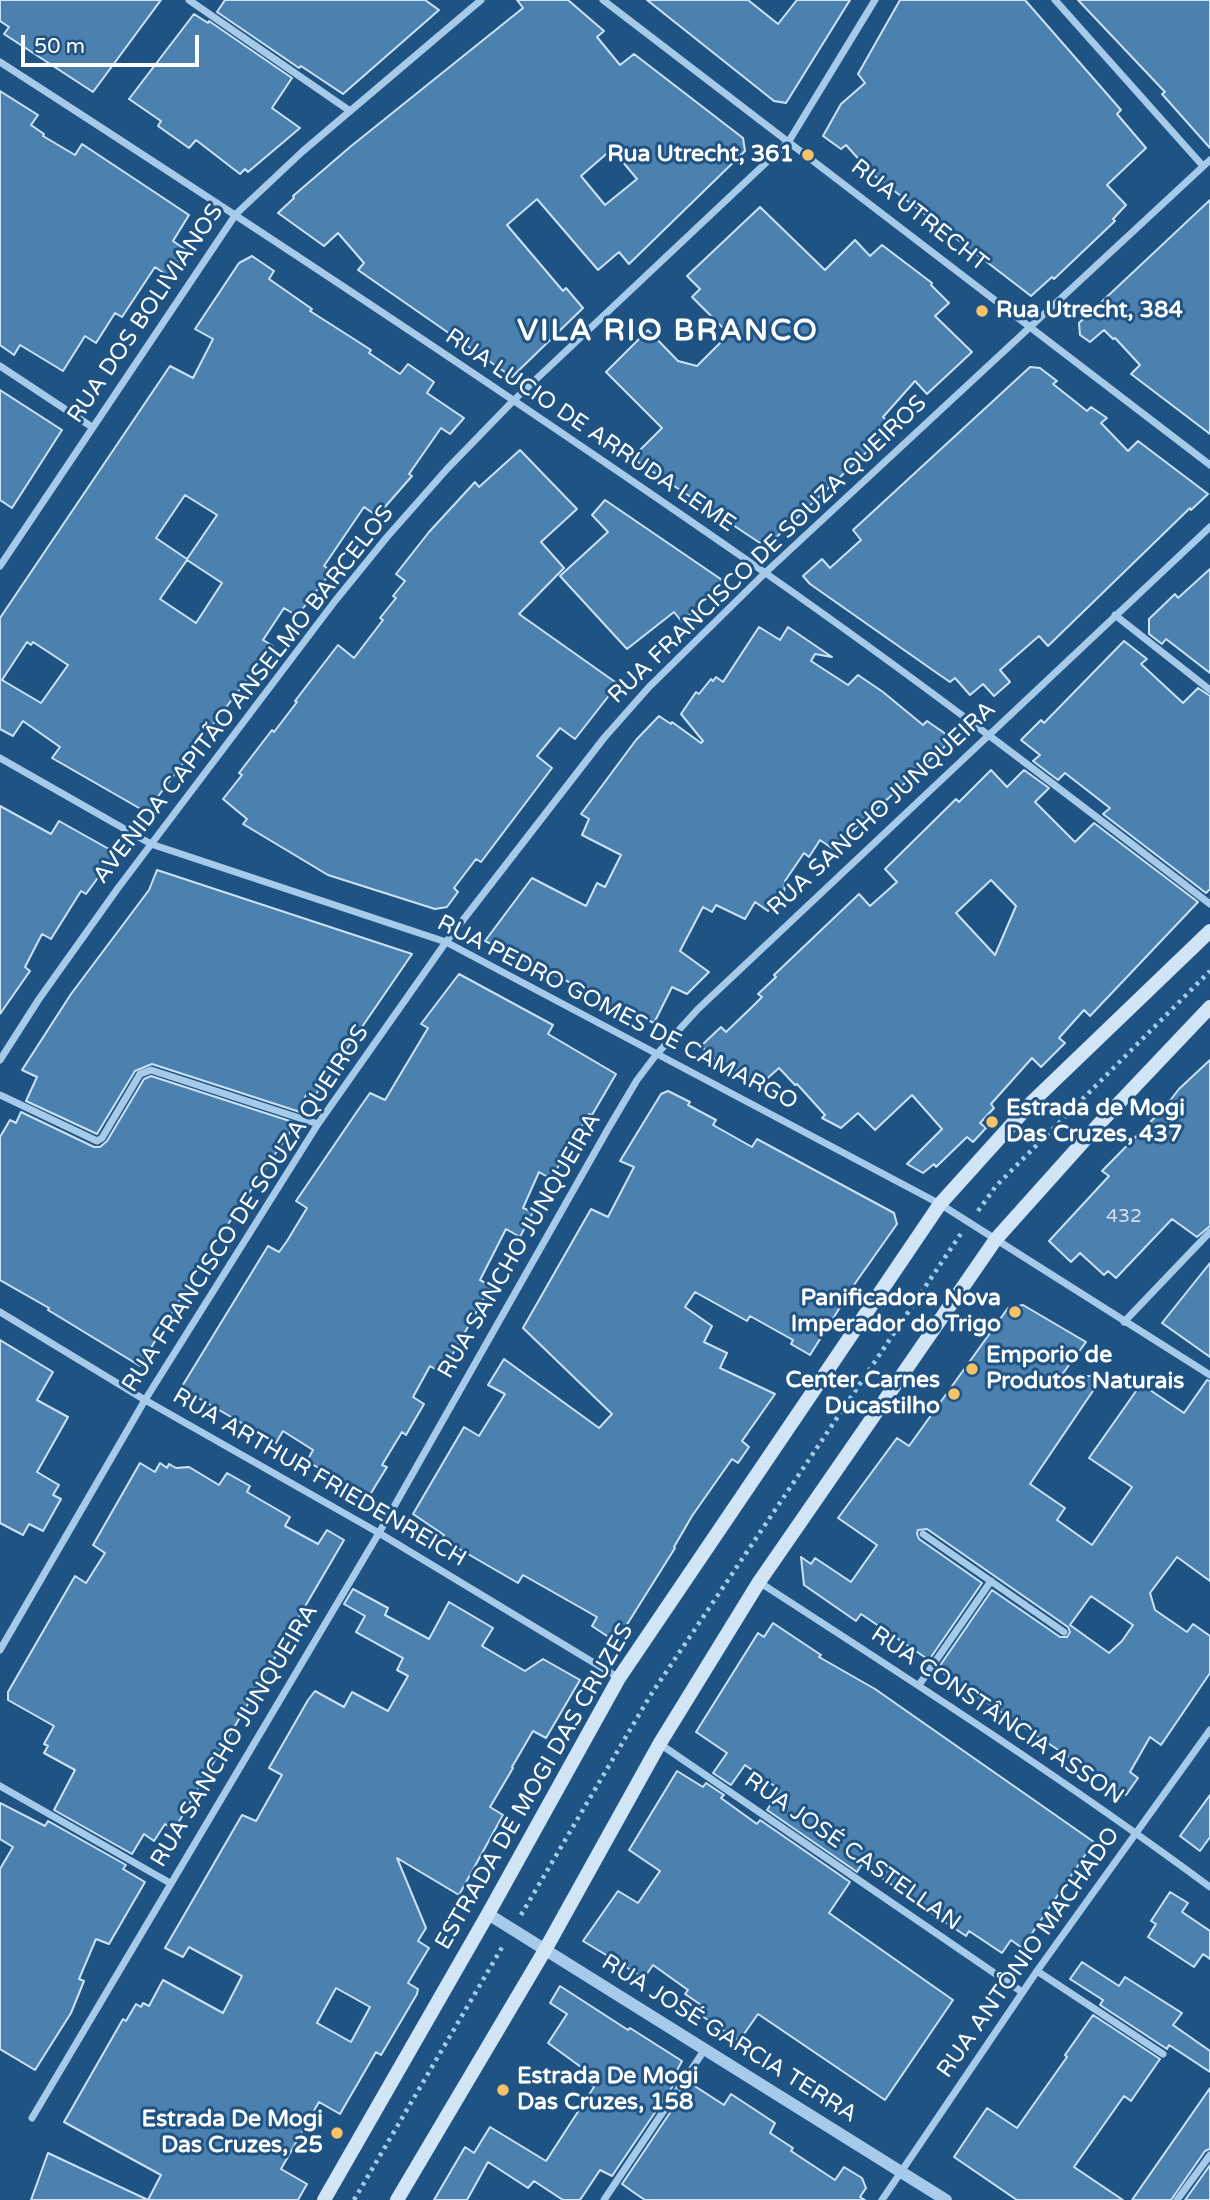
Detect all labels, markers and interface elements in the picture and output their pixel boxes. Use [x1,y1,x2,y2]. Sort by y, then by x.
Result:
scale bar [24,21,203,65]
text: 50 m [34,34,85,59]
place label: Rua Utrecht, 361 [607,141,794,169]
marker: Rua Utrecht, 361 [800,147,816,163]
street label: RUA UTRECHT [845,154,993,278]
street label: RUA DOS BOLIVIANOS [62,199,230,429]
place label: Rua Utrecht, 384 [996,297,1183,325]
marker: Rua Utrecht, 384 [974,303,990,319]
district label: VILA RIO BRANCO [519,314,817,350]
street label: RUA LUCIO DE ARRUDA LEME [440,323,740,539]
street label: RUA FRANCISCO DE SOUZA QUEIROS [603,390,933,710]
street label: AVENIDA CAPITÃO ANSELMO BARCELOS [88,501,400,889]
street label: RUA SANCHO JUNQUEIRA [762,696,1002,922]
street label: RUA PEDRO GOMES DE CAMARGO [432,910,802,1116]
street label: RUA FRANCISCO DE SOUZA QUEIROS [117,1020,375,1398]
place label: Estrada de Mogi Das Cruzes, 437 [1006,1095,1185,1149]
street label: RUA SANCHO JUNQUEIRA [433,1108,607,1384]
marker: Estrada de Mogi Das Cruzes, 437 [984,1114,1000,1130]
house number: 432 [1106,1206,1142,1228]
place label: Panificadora Nova Imperador do Trigo [791,1285,1001,1339]
marker: Panificadora Nova Imperador do Trigo [1007,1304,1023,1320]
place label: Emporio de Produtos Naturais [986,1342,1184,1396]
marker: Emporio de Produtos Naturais [964,1361,980,1377]
place label: Center Carnes Ducastilho [785,1367,940,1421]
street label: RUA ARTHUR FRIEDENREICH [167,1383,471,1573]
marker: Center Carnes Ducastilho [946,1386,962,1402]
street label: RUA SANCHO JUNQUEIRA [145,1600,325,1872]
street label: ESTRADA DE MOGI DAS CRUZES [430,1619,640,1955]
street label: RUA CONSTÂNCIA ASSON [865,1621,1129,1811]
street label: RUA JOSÉ CASTELLAN [739,1767,965,1937]
street label: RUA ANTÔNIO MACHADO [932,1822,1126,2084]
street label: RUA JOSÉ GARCIA TERRA [596,1949,862,2129]
place label: Estrada De Mogi Das Cruzes, 158 [517,2063,698,2117]
marker: Estrada De Mogi Das Cruzes, 158 [495,2082,511,2098]
place label: Estrada De Mogi Das Cruzes, 25 [142,2106,323,2160]
marker: Estrada De Mogi Das Cruzes, 25 [329,2125,345,2141]

